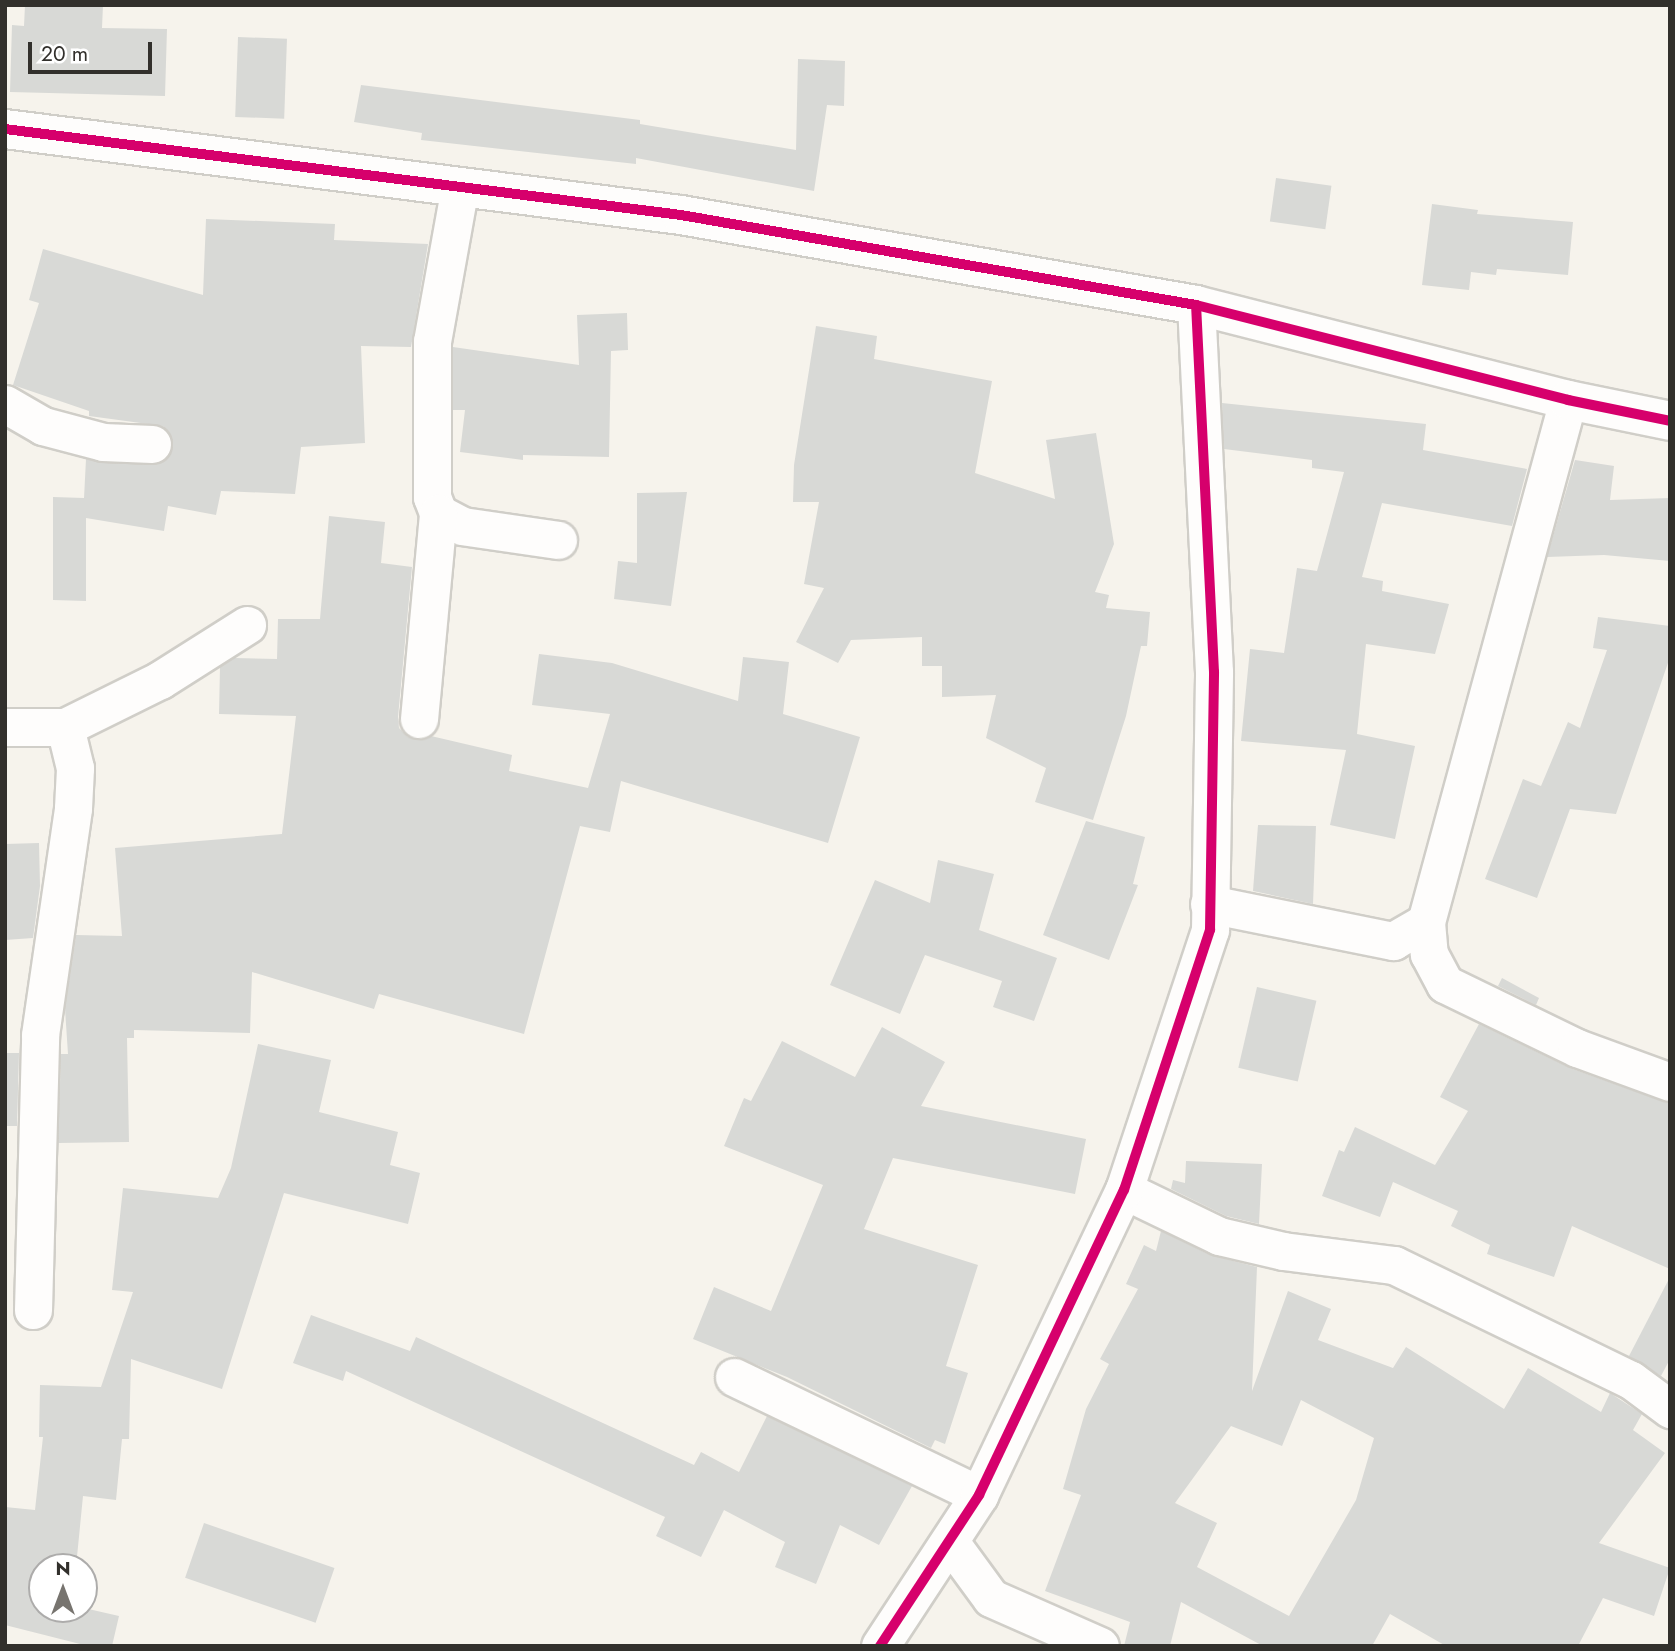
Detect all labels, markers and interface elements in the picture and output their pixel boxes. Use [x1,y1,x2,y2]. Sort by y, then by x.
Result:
scale bar [32,28,156,72]
text: 20 m [41,39,88,69]
north arrow [28,1553,98,1623]
text: N [55,1555,71,1582]

